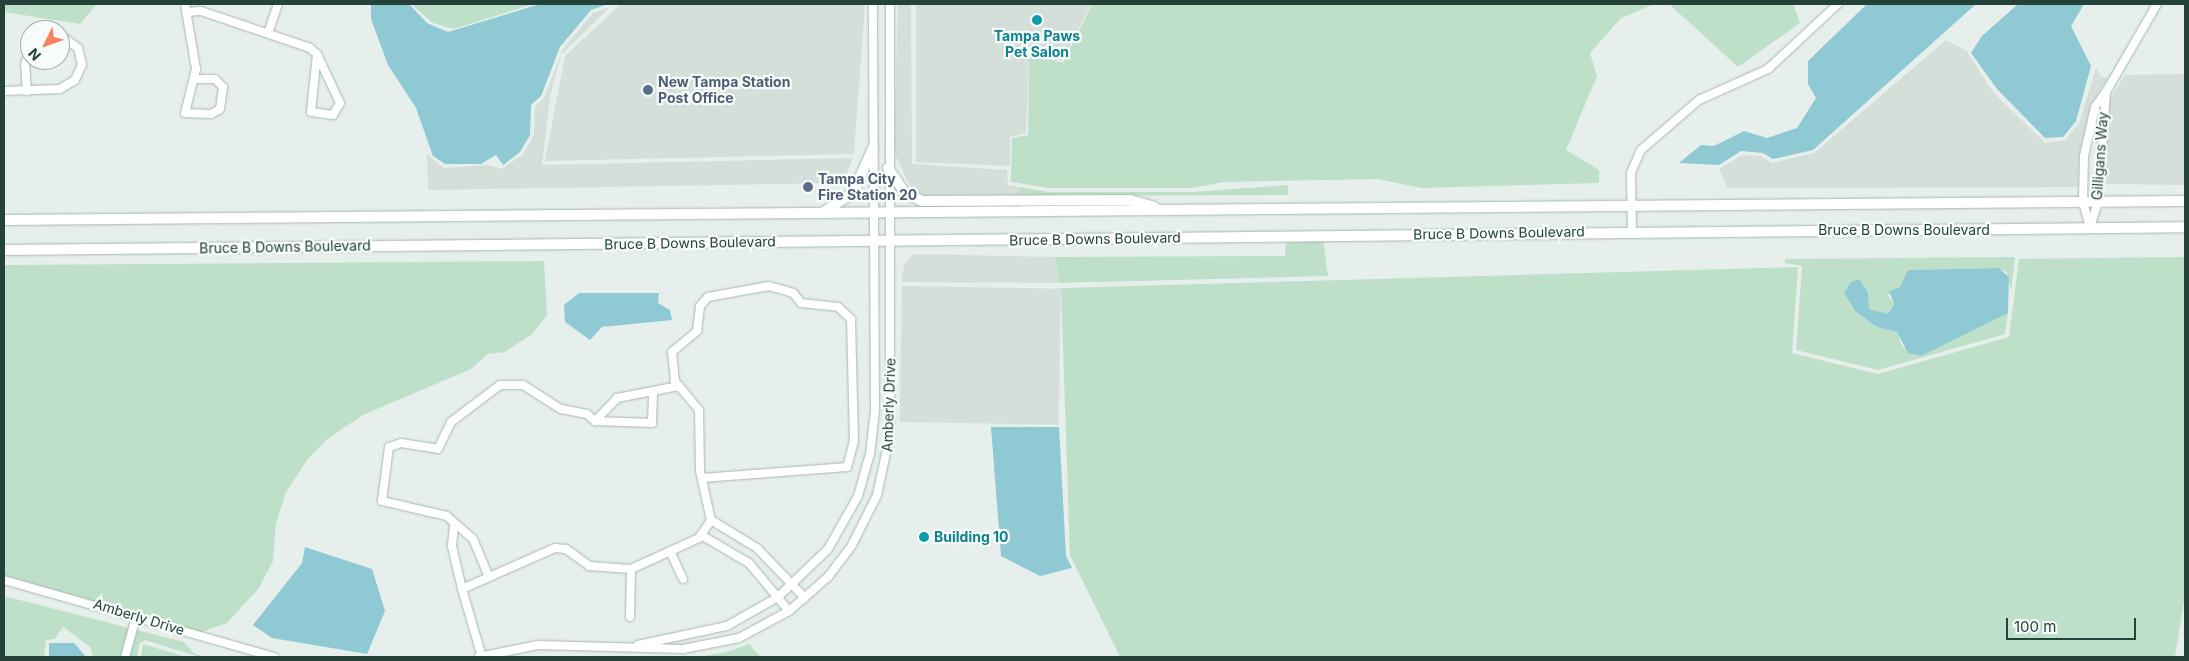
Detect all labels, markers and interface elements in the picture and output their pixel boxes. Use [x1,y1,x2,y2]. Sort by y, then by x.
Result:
marker: Tampa Paws Pet Salon [1031,14,1043,26]
north arrow [20,20,70,70]
place label: Tampa Paws Pet Salon [994,28,1080,60]
text: N [24,45,44,64]
place label: New Tampa Station Post Office [658,74,790,106]
marker: New Tampa Station Post Office [642,84,654,96]
street label: Gilligans Way [2089,111,2111,201]
place label: Tampa City Fire Station 20 [818,171,917,203]
marker: Tampa City Fire Station 20 [802,181,814,193]
street label: Bruce B Downs Boulevard [1818,222,1990,238]
street label: Bruce B Downs Boulevard [1413,223,1585,243]
street label: Bruce B Downs Boulevard [1009,229,1181,249]
street label: Bruce B Downs Boulevard [604,233,776,253]
street label: Bruce B Downs Boulevard [199,237,371,257]
street label: Amberly Drive [879,358,899,452]
place label: Building 10 [934,529,1009,545]
marker: Building 10 [918,531,930,543]
street label: Amberly Drive [92,595,186,639]
scale bar [2009,608,2139,640]
text: 100 m [2014,617,2056,636]

